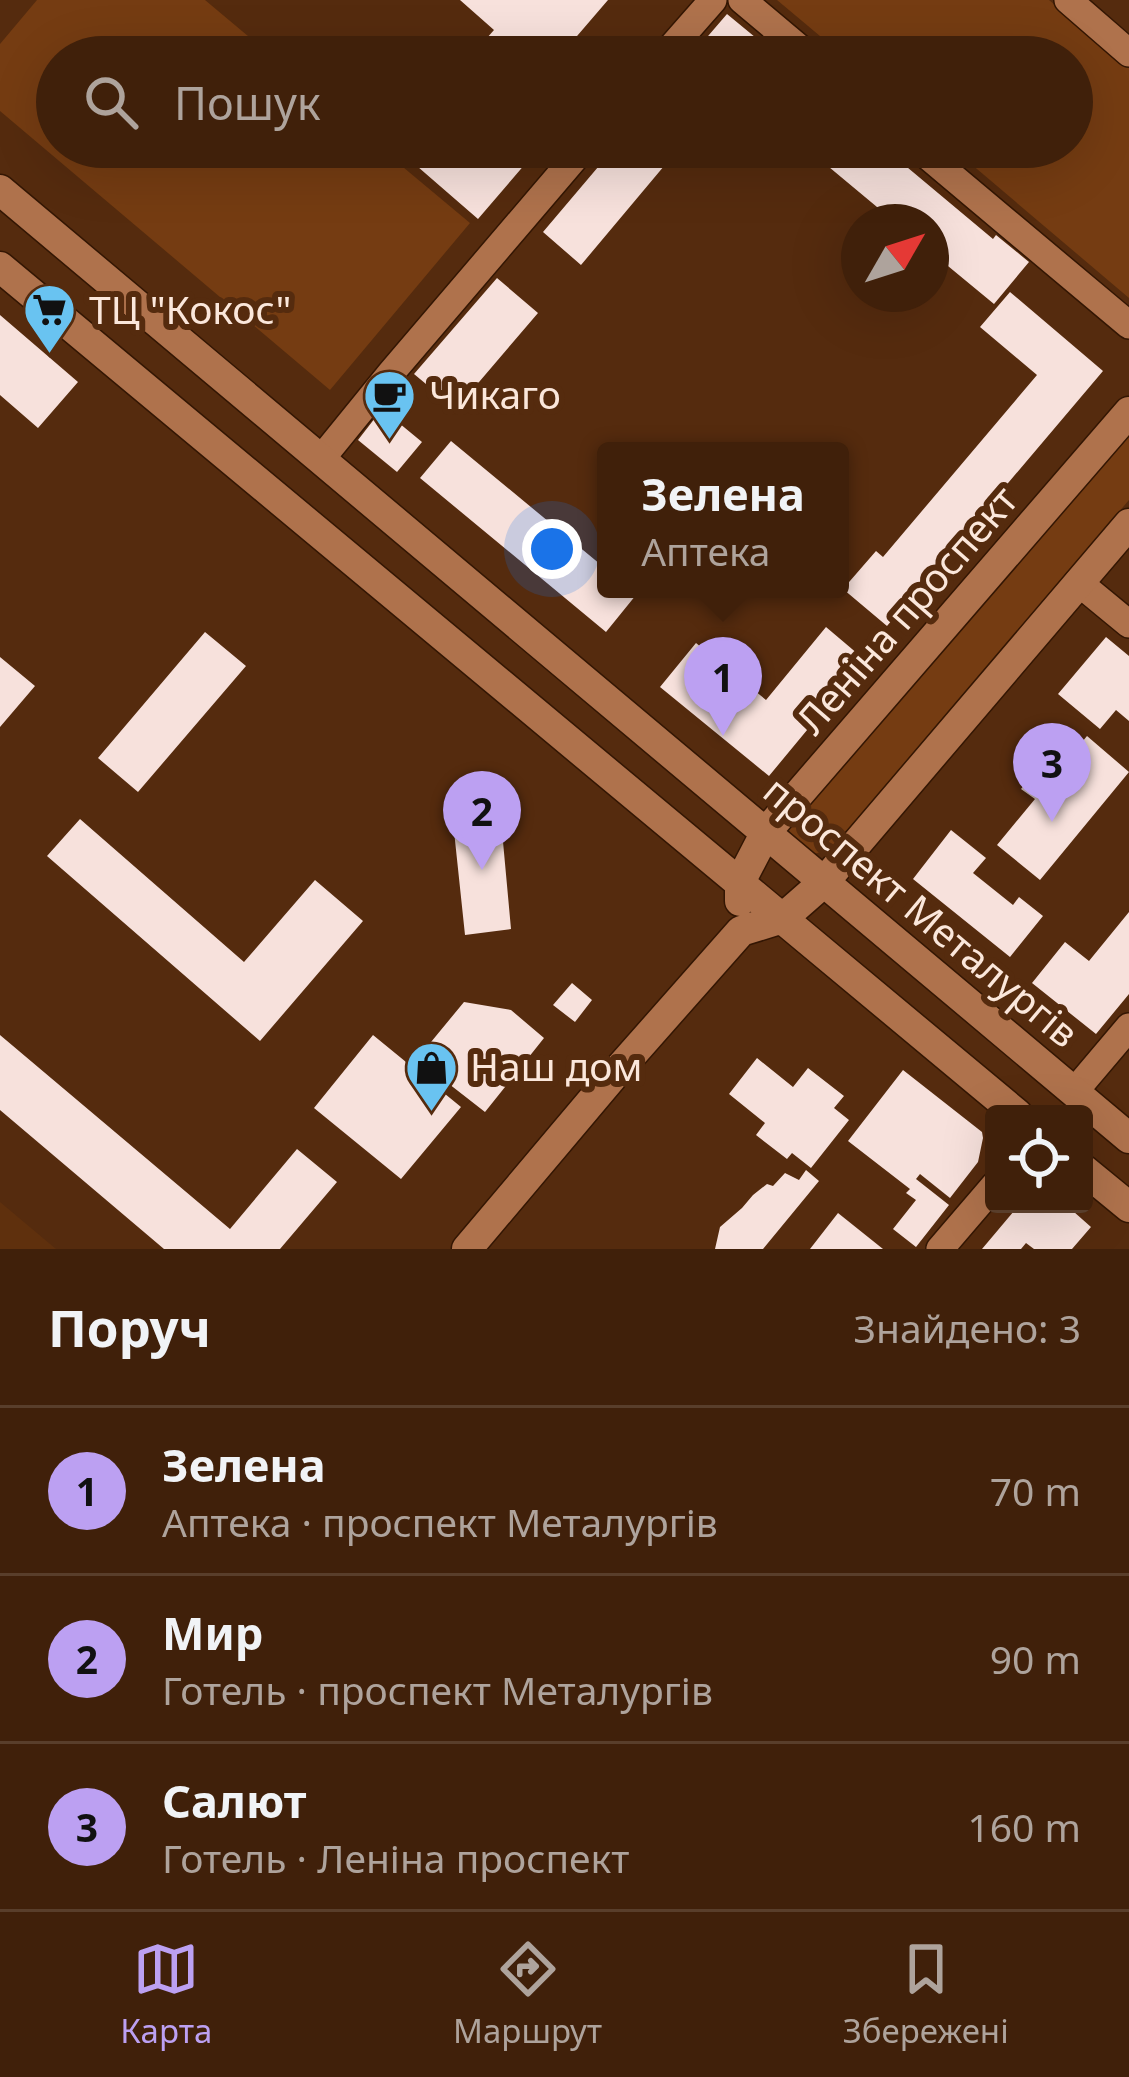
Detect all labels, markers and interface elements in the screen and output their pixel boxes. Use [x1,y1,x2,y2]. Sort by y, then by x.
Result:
search box [36,36,1093,168]
icon: search [78,69,144,135]
text: Пошук [174,72,321,133]
north arrow [841,204,949,312]
supermarket icon: ТЦ "Кокос" [22,282,78,356]
place label: ТЦ "Кокос" [89,282,291,335]
cafe icon: Чикаго [362,367,418,441]
place label: Чикаго [429,367,561,420]
popup [597,442,849,598]
text: Зелена [641,463,805,524]
street label: Леніна проспект [783,474,1028,744]
your location [522,519,582,579]
text: Аптека [641,524,771,577]
pin: 1 [684,637,762,736]
pin: 3 [1013,723,1091,822]
street label: проспект Металургів [753,763,1091,1058]
pin: 2 [443,771,521,870]
shop icon: Наш дом [403,1039,459,1113]
place label: Наш дом [470,1039,642,1092]
map controls [985,1105,1093,1213]
button: locate [985,1105,1093,1213]
text: Поруч [48,1292,211,1362]
text: Знайдено: 3 [853,1301,1081,1354]
text: Зелена [162,1434,326,1495]
text: 1 [76,1464,98,1517]
text: 70 m [990,1464,1081,1517]
text: Аптека · проспект Металургів [162,1495,718,1548]
text: Мир [162,1602,263,1663]
text: 2 [76,1632,98,1685]
text: 90 m [990,1632,1081,1685]
text: Готель · проспект Металургів [162,1663,713,1716]
text: Салют [162,1770,306,1831]
text: 3 [76,1800,98,1853]
text: 160 m [967,1800,1081,1853]
text: Готель · Леніна проспект [162,1831,629,1884]
tab: Карта [120,1936,212,2053]
tab: Маршрут [453,1936,602,2053]
tab: Збережені [843,1936,1009,2053]

